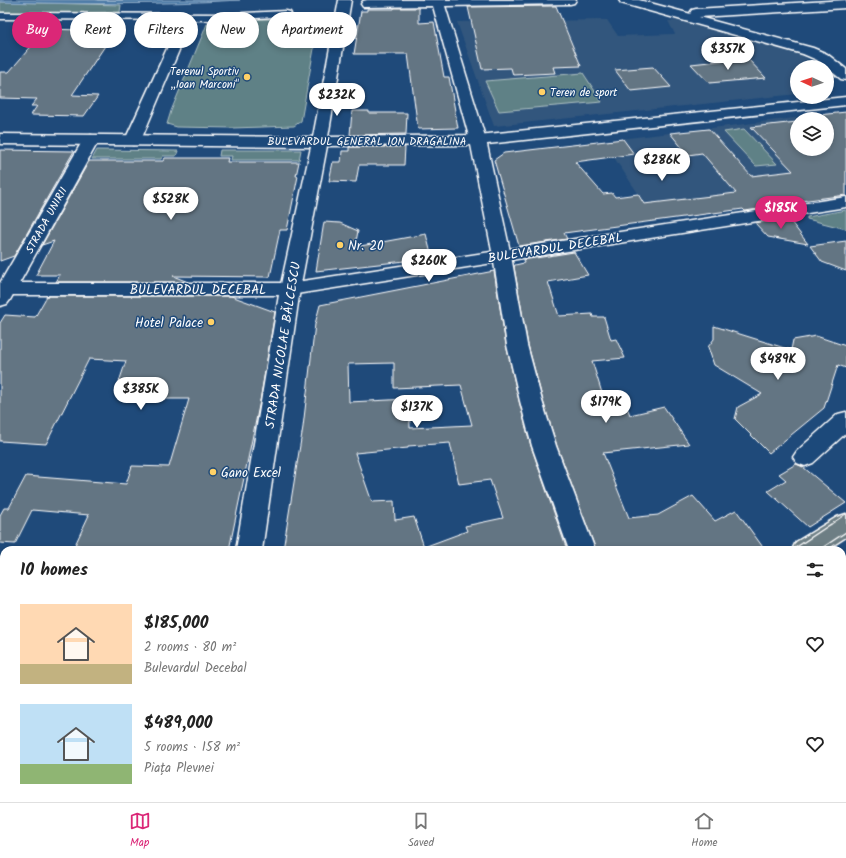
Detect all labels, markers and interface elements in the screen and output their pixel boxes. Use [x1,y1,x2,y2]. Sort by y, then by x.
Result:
chip: Buy [12,12,62,48]
chip: Rent [70,12,126,48]
chip: Filters [134,12,198,48]
chip: New [206,12,259,48]
chip: Apartment [267,12,357,48]
pin: $357K [700,37,756,71]
text: $357K [710,39,746,60]
north arrow [790,60,834,104]
map controls [790,60,834,156]
place label: Terenul Sportiv ,,Ioan Marconi" [170,63,239,94]
marker: Terenul Sportiv ,,Ioan Marconi" [242,72,252,82]
pin: $232K [309,83,365,117]
place label: Teren de sport [550,84,618,102]
text: $232K [318,85,356,106]
marker: Teren de sport [537,87,547,97]
button: layers [790,112,834,156]
street label: BULEVARDUL GENERAL ION DRAGALINA [268,133,467,151]
pin: $286K [634,148,690,182]
text: $286K [643,150,681,171]
street label: STRADA UNIRII [21,184,73,257]
pin: $528K [143,187,199,221]
text: $528K [152,189,190,210]
pin: $185K [753,196,809,230]
text: $185K [764,198,798,219]
street label: BULEVARDUL DECEBAL [486,227,624,270]
place label: Nr. 20 [348,236,384,257]
marker: Nr. 20 [335,240,345,250]
pin: $260K [401,249,457,283]
text: $260K [411,251,447,272]
street label: STRADA NICOLAE BĂLCESCU [260,260,307,430]
street label: BULEVARDUL DECEBAL [130,280,266,301]
place label: Hotel Palace [135,313,203,334]
marker: Hotel Palace [206,317,216,327]
pin: $489K [750,347,806,381]
text: $489K [760,349,796,370]
pin: $385K [113,377,169,411]
text: $385K [123,379,159,400]
pin: $179K [578,390,634,424]
text: $179K [590,392,622,413]
pin: $137K [389,395,445,429]
text: $137K [401,397,433,418]
place label: Gano Excel [221,463,281,484]
marker: Gano Excel [208,467,218,477]
text: 10 homes [20,557,88,584]
icon: filters [804,559,826,581]
text: $185,000 [144,610,208,637]
icon: home [52,620,100,668]
icon: heart [804,633,826,655]
text: 2 rooms · 80 m² [144,637,236,658]
text: Bulevardul Decebal [144,658,247,679]
text: $489,000 [144,710,213,737]
icon: home [52,720,100,768]
icon: heart [804,733,826,755]
text: 5 rooms · 158 m² [144,737,240,758]
text: Piața Plevnei [144,758,214,779]
tab: Map [129,810,151,852]
tab: Saved [408,810,434,852]
tab: Home [691,810,717,852]

